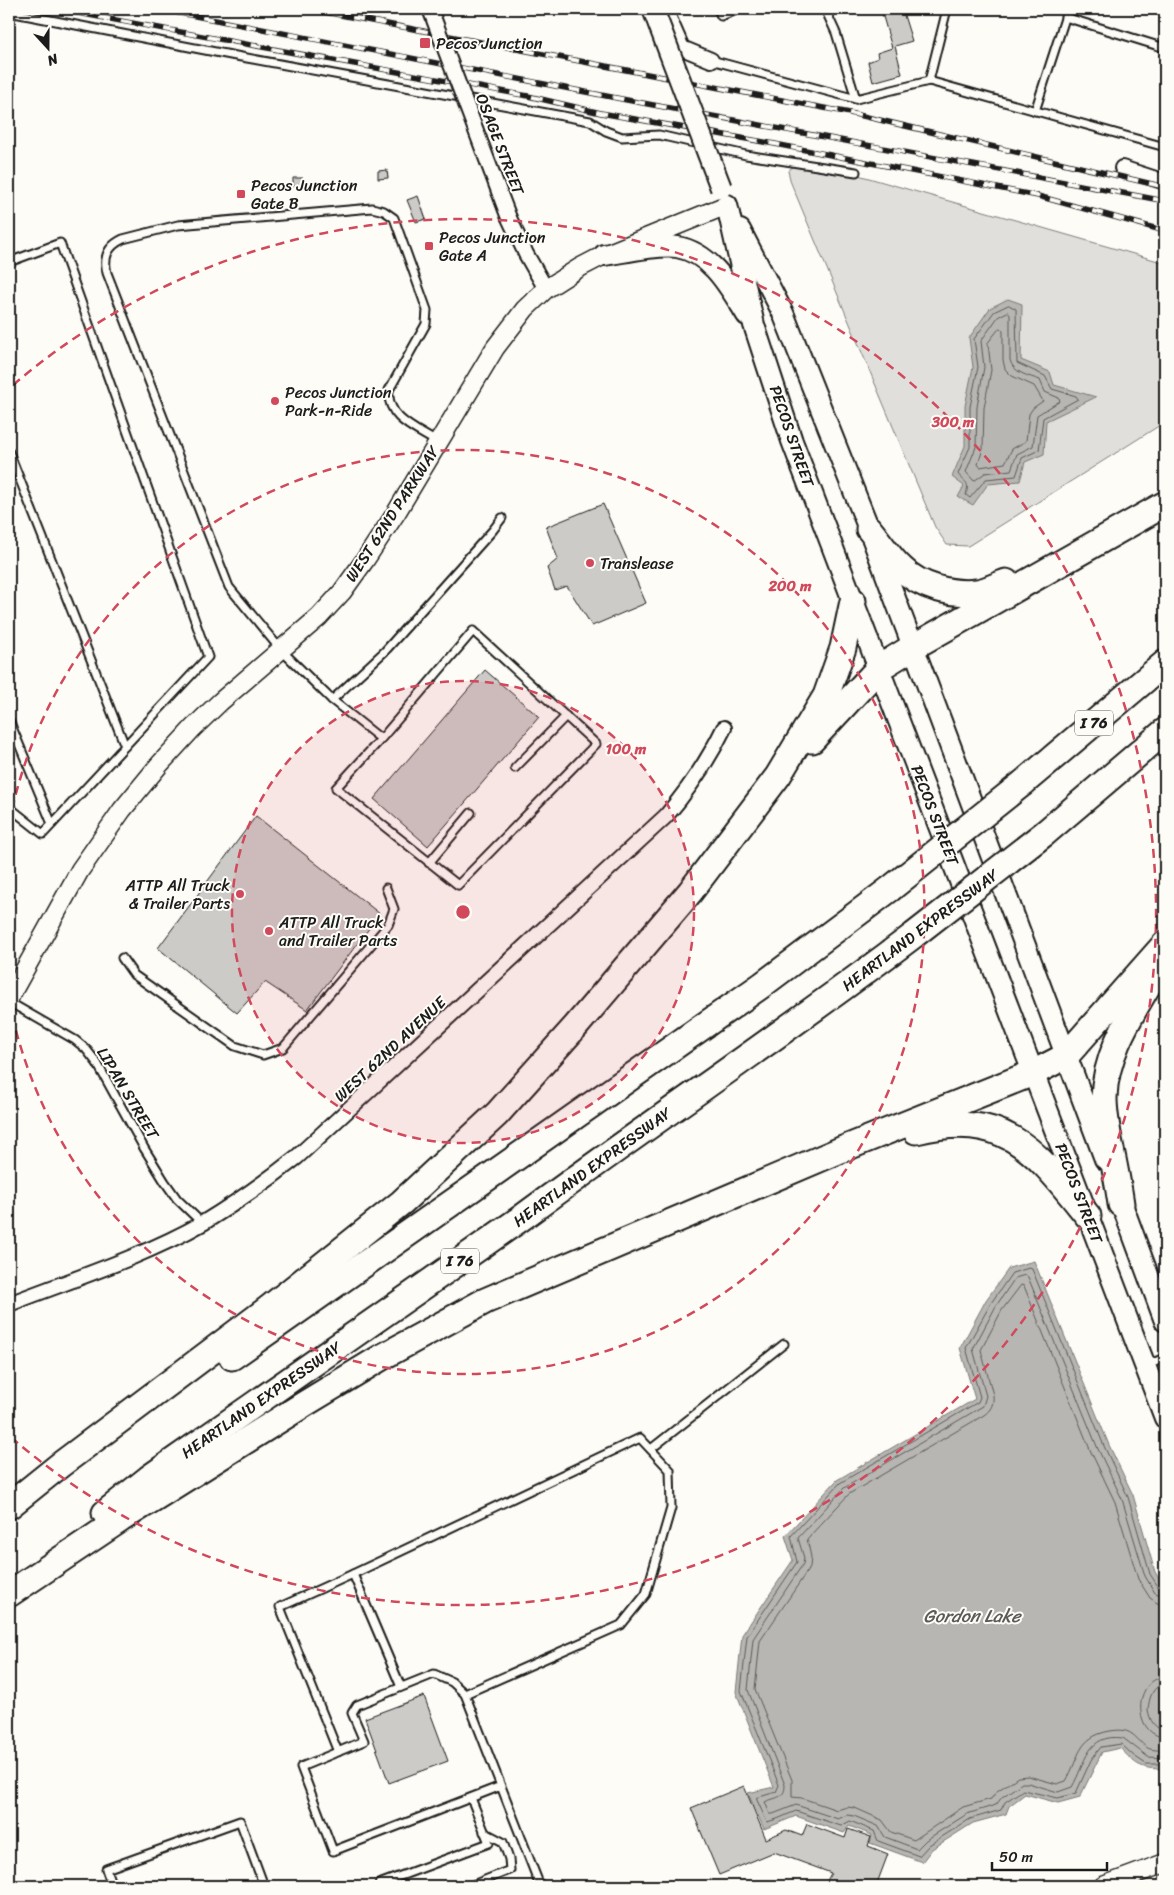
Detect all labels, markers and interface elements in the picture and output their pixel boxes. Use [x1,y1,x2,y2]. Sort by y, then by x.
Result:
north arrow [22,22,72,72]
place label: Pecos Junction [436,29,543,58]
marker: Pecos Junction [418,36,432,50]
text: N [43,46,62,73]
street label: OSAGE STREET [467,89,533,200]
place label: Pecos Junction Gate B [251,171,358,218]
marker: Pecos Junction Gate B [235,188,247,200]
place label: Pecos Junction Gate A [439,223,546,270]
marker: Pecos Junction Gate A [423,240,435,252]
place label: Pecos Junction Park-n-Ride [285,378,392,425]
street label: PECOS STREET [761,381,823,492]
marker: Pecos Junction Park-n-Ride [269,395,281,407]
text: 300 m [931,409,975,435]
street label: WEST 62ND PARKWAY [337,439,448,588]
place label: Translease [600,549,674,578]
marker: Translease [584,557,596,569]
text: 200 m [767,573,812,599]
road number: I 76 [1075,710,1113,736]
text: 100 m [606,736,647,762]
street label: PECOS STREET [903,761,968,871]
street label: HEARTLAND EXPRESSWAY [835,860,1006,999]
place label: ATTP All Truck & Trailer Parts [125,871,230,918]
marker: ATTP All Truck & Trailer Parts [234,888,246,900]
centre of rings [454,903,472,921]
place label: ATTP All Truck and Trailer Parts [278,908,398,955]
marker: ATTP All Truck and Trailer Parts [263,925,275,937]
street label: WEST 62ND AVENUE [327,988,454,1109]
street label: LIPAN STREET [89,1041,168,1146]
street label: HEARTLAND EXPRESSWAY [506,1099,678,1235]
street label: PECOS STREET [1047,1139,1112,1249]
road number: I 76 [441,1248,479,1274]
street label: HEARTLAND EXPRESSWAY [175,1333,348,1466]
water label: Gordon Lake [924,1600,1022,1632]
scale bar [992,1840,1106,1872]
text: 50 m [999,1844,1034,1870]

